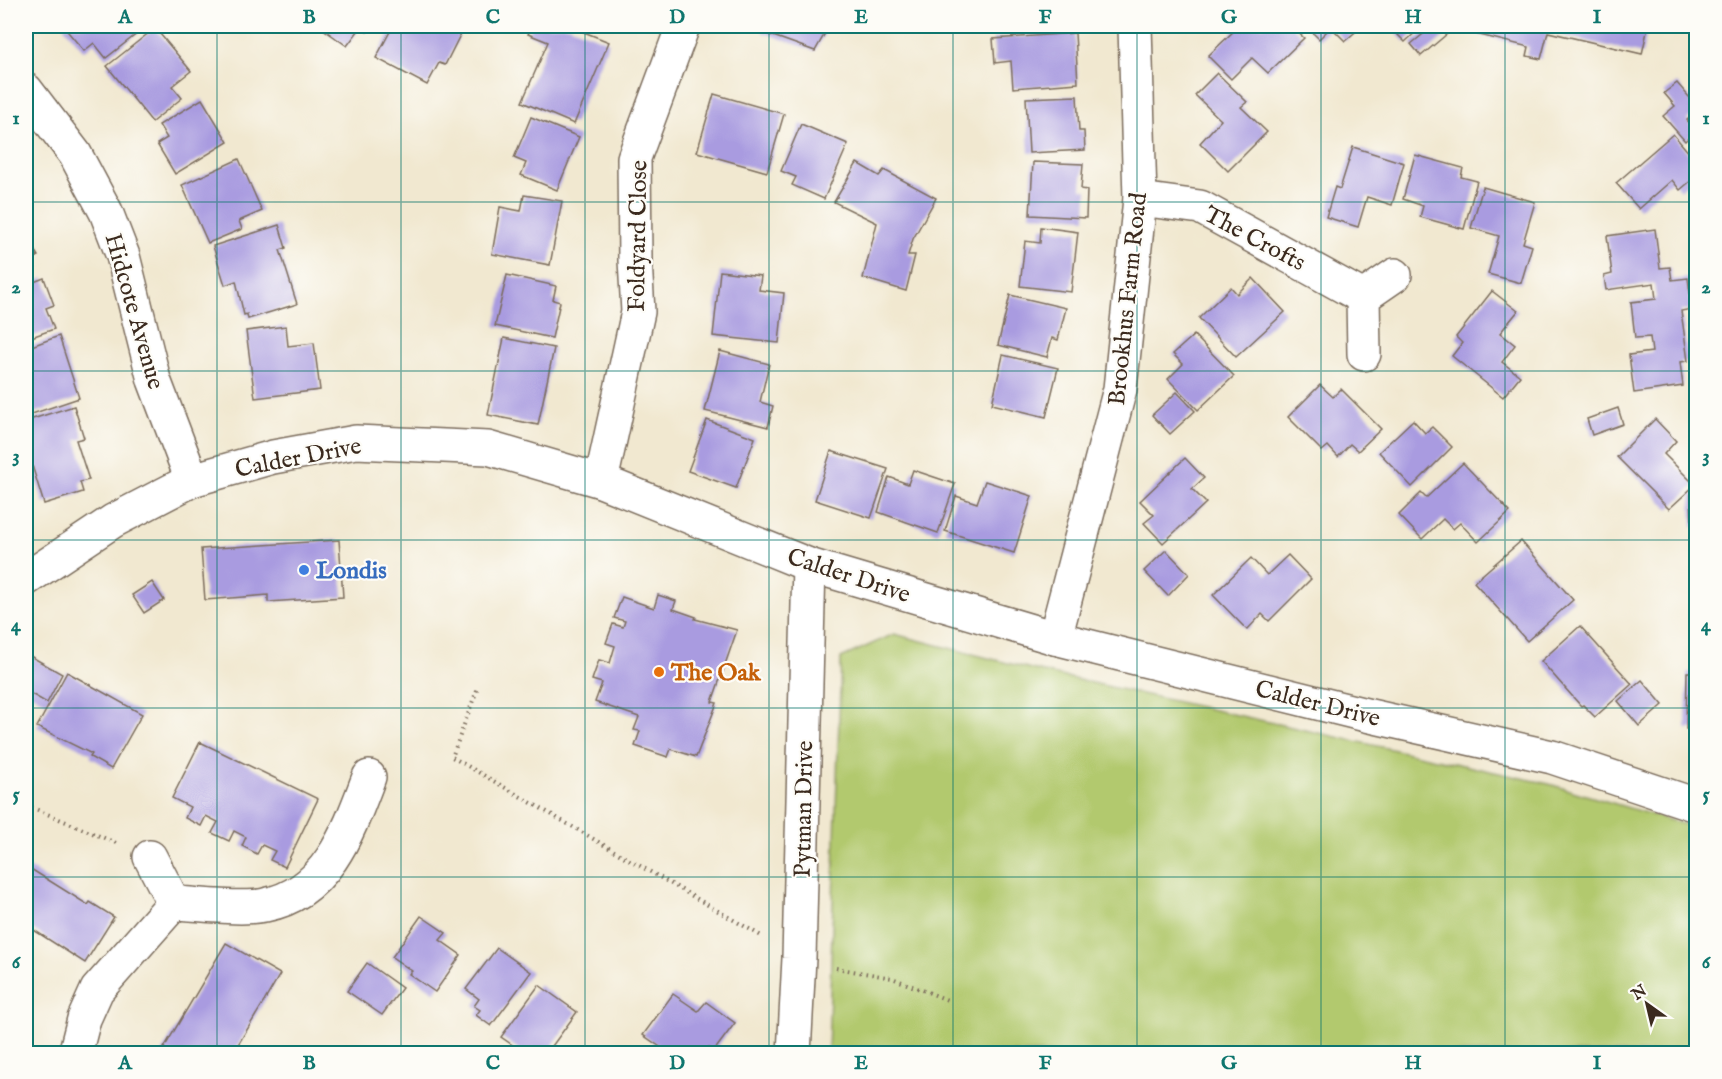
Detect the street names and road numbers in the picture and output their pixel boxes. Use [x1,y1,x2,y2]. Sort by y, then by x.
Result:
street label: Foldyard Close [622,160,655,312]
street label: Brookhus Farm Road [1102,191,1155,407]
street label: The Crofts [1198,200,1310,279]
street label: Hidcote Avenue [96,230,171,393]
street label: Calder Drive [233,431,364,486]
street label: Calder Drive [783,542,914,611]
street label: Calder Drive [1252,674,1383,735]
street label: Pytman Drive [788,740,821,878]

